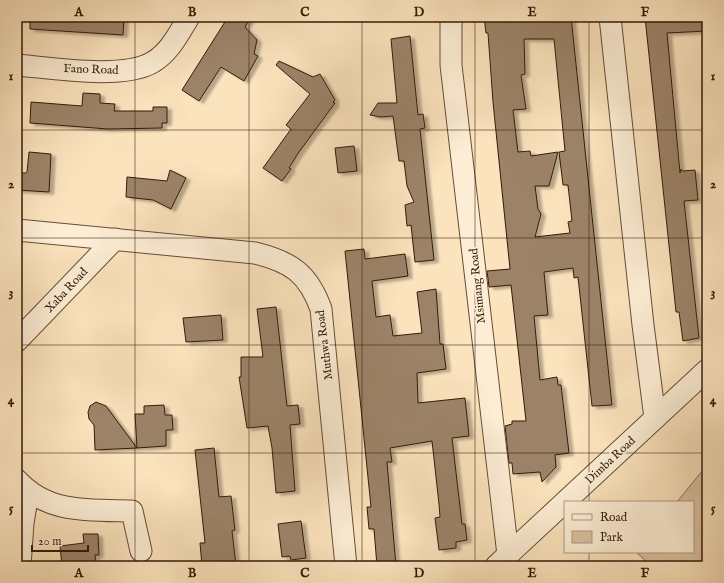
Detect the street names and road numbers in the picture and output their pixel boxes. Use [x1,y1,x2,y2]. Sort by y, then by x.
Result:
street label: Fano Road [63,61,119,78]
street label: Msimang Road [466,247,489,324]
street label: Xaba Road [42,264,91,316]
street label: Muthwa Road [313,308,336,381]
street label: Dimba Road [582,433,639,487]

